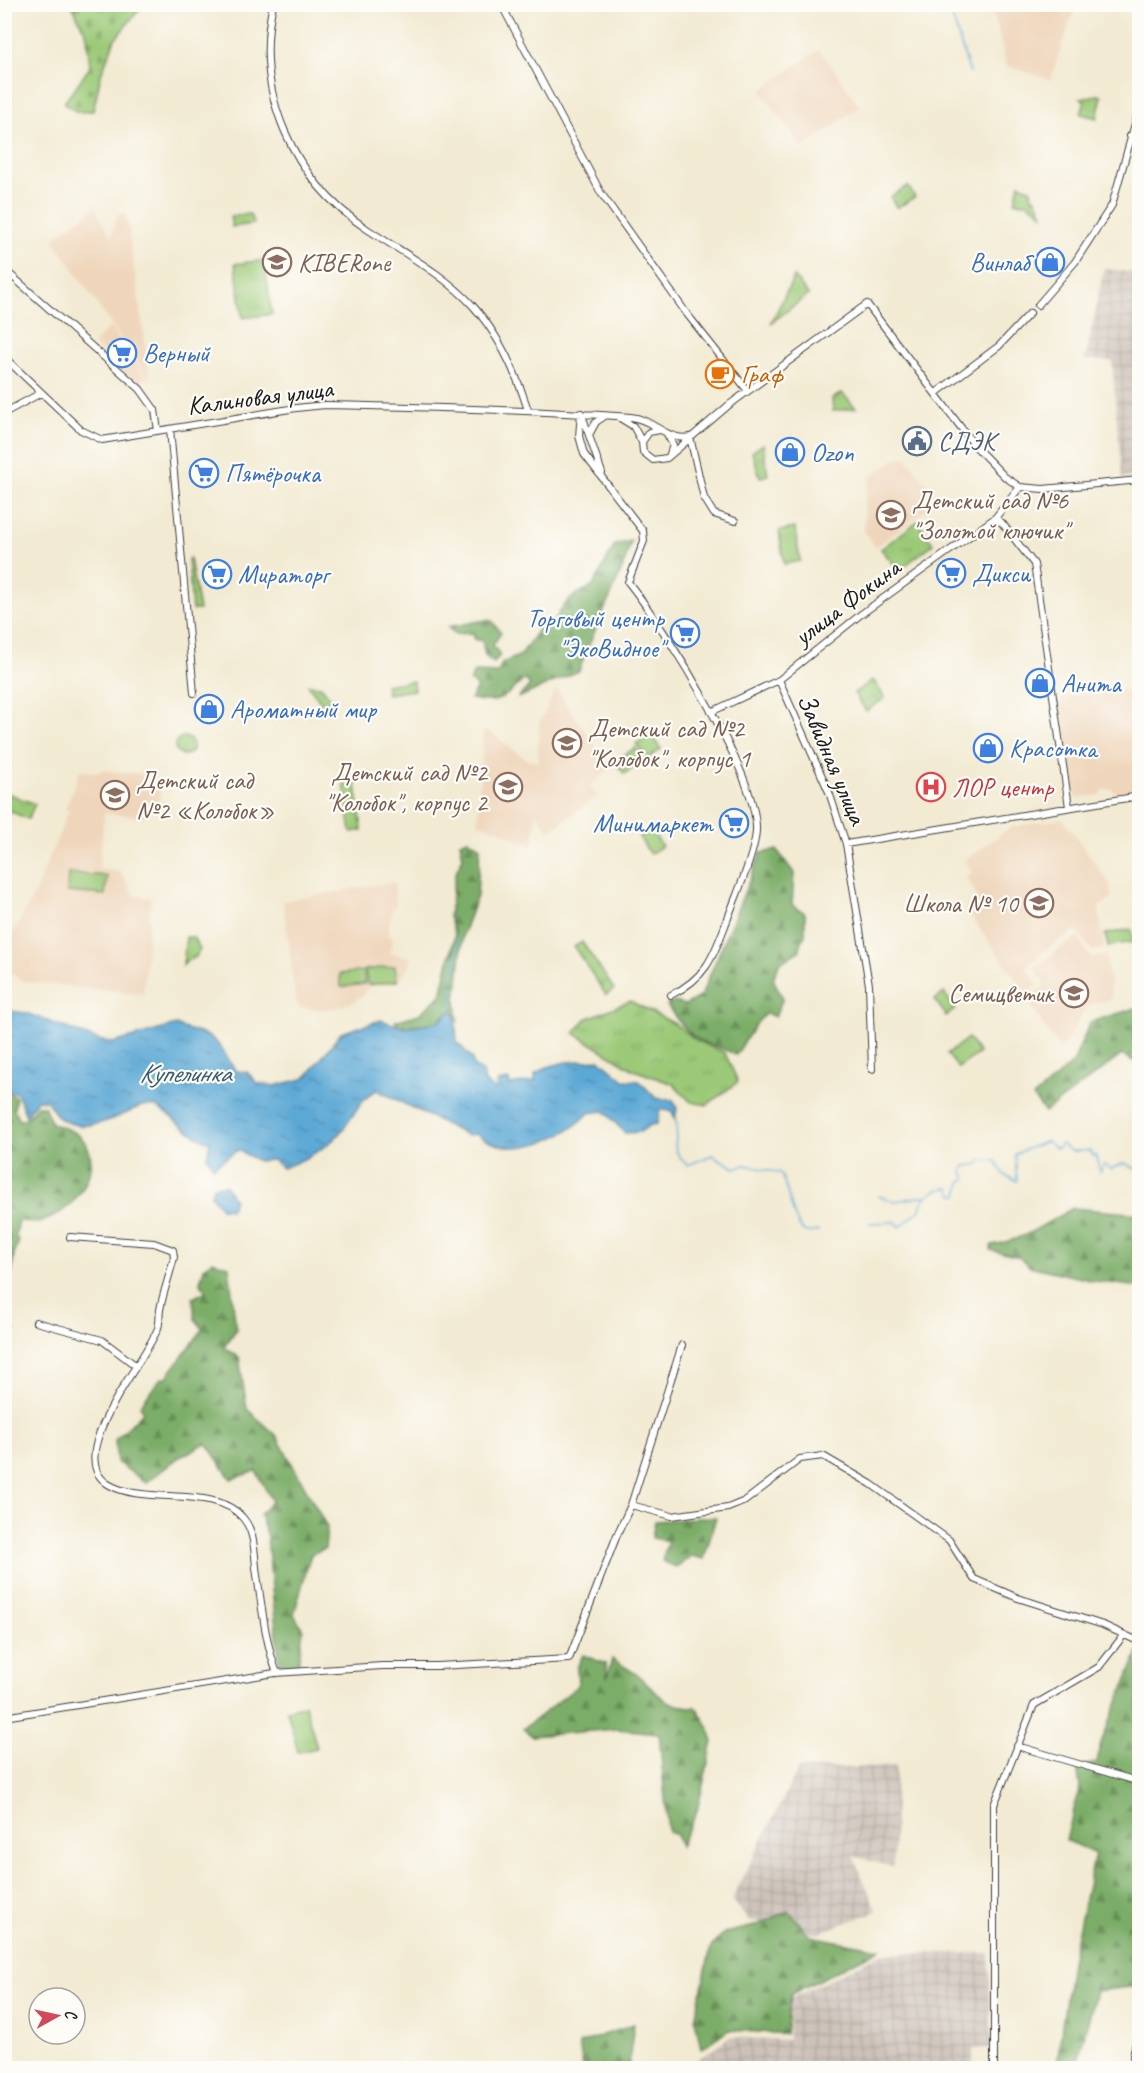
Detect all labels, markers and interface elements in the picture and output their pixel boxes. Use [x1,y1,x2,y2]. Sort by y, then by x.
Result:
school or university icon: KIBERone [261,246,293,278]
place label: KIBERone [298,246,392,279]
place label: Винлаб [970,246,1034,279]
shop icon: Винлаб [1034,246,1066,278]
supermarket icon: Верный [106,337,138,369]
place label: Верный [143,337,212,370]
cafe icon: Граф [704,358,736,390]
place label: Граф [741,358,784,391]
street label: Калиновая улица [185,372,336,422]
public building icon: СДЭК [901,425,933,457]
place label: СДЭК [938,425,1000,458]
shop icon: Ozon [774,436,806,468]
place label: Ozon [811,436,854,469]
supermarket icon: Пятёрочка [188,457,220,489]
place label: Пятёрочка [225,457,322,490]
place label: Детский сад №6 "Золотой ключик" [912,484,1073,547]
school or university icon: Детский сад №6 "Золотой ключик" [875,499,907,531]
street label: улица Фокина [786,550,909,654]
supermarket icon: Дикси [935,557,967,589]
place label: Дикси [972,557,1032,590]
supermarket icon: Мираторг [201,558,233,590]
place label: Мираторг [238,558,332,591]
place label: Торговый центр "ЭкоВидное" [527,602,669,665]
supermarket icon: Торговый центр "ЭкоВидное" [669,617,701,649]
shop icon: Анита [1024,667,1056,699]
place label: Анита [1061,667,1122,700]
street label: Завидная улица [790,689,875,831]
shop icon: Ароматный мир [193,693,225,725]
place label: Ароматный мир [230,693,378,726]
place label: Детский сад №2 "Колобок", корпус 1 [588,712,752,775]
school or university icon: Детский сад №2 "Колобок", корпус 1 [551,727,583,759]
shop icon: Красотка [972,732,1004,764]
place label: Красотка [1009,732,1099,765]
place label: Детский сад №2 "Колобок", корпус 2 [325,756,489,819]
place label: Детский сад №2 «Колобок» [136,764,275,827]
school or university icon: Детский сад №2 "Колобок", корпус 2 [492,771,524,803]
hospital icon: ЛОР центр [915,771,947,803]
place label: ЛОР центр [952,771,1054,804]
school or university icon: Детский сад №2 «Колобок» [99,779,131,811]
place label: Минимаркет [593,807,715,840]
supermarket icon: Минимаркет [718,807,750,839]
place label: Школа № 10 [903,887,1020,920]
school or university icon: Школа № 10 [1023,887,1055,919]
place label: Семицветик [948,977,1055,1010]
school or university icon: Семицветик [1058,977,1090,1009]
water label: Купелинка [139,1056,233,1090]
north arrow [27,1986,87,2046]
text: С [60,2009,82,2021]

